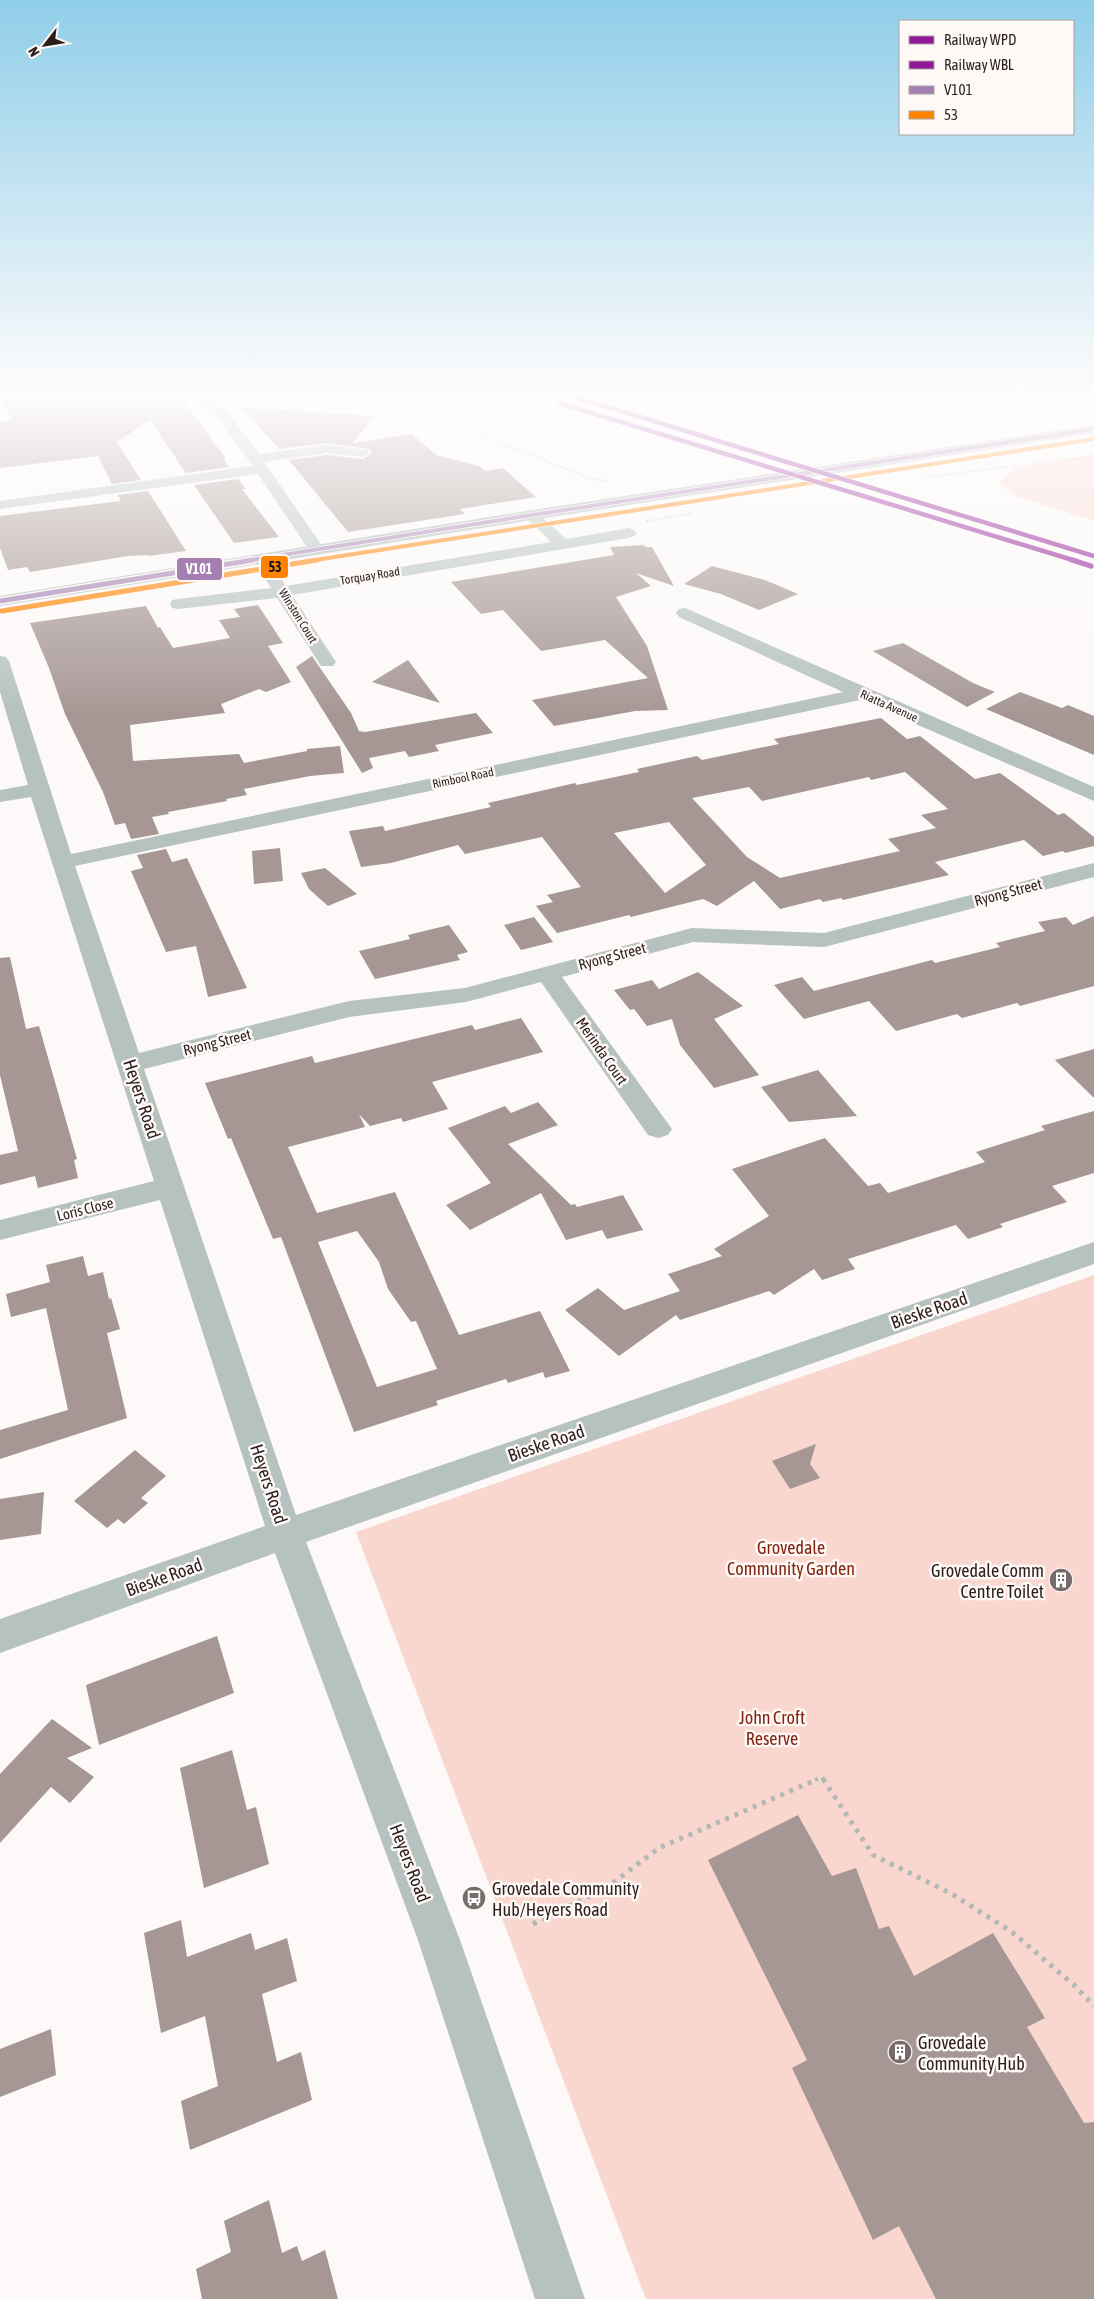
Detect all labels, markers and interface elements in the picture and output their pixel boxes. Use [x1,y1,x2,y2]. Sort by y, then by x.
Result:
north arrow [20,20,70,70]
legend [899,20,1074,135]
text: Railway WPD [944,31,1016,48]
text: N [25,44,43,59]
text: Railway WBL [944,56,1014,73]
text: V101 [944,81,973,98]
text: 53 [944,106,958,123]
line badge: 53 [260,555,289,579]
line badge: V101 [176,557,223,581]
text: 53 [268,559,282,575]
text: V101 [185,561,213,577]
street label: Torquay Road [339,564,401,588]
street label: Winston Court [276,586,321,646]
street label: Riatta Avenue [858,687,920,725]
street label: Rimbool Road [431,765,495,791]
street label: Ryong Street [972,875,1044,909]
street label: Ryong Street [576,939,648,973]
street label: Merinda Court [573,1014,631,1088]
street label: Ryong Street [181,1025,253,1059]
street label: Heyers Road [119,1057,165,1141]
street label: Loris Close [55,1194,115,1224]
street label: Bieske Road [888,1287,970,1333]
street label: Bieske Road [505,1420,587,1466]
street label: Heyers Road [246,1442,292,1526]
park label: Grovedale Community Garden [727,1537,855,1579]
street label: Bieske Road [123,1553,205,1601]
place label: Grovedale Comm Centre Toilet [931,1560,1044,1602]
building icon: Grovedale Comm Centre Toilet [1048,1567,1074,1593]
park label: John Croft Reserve [739,1707,805,1749]
street label: Heyers Road [385,1821,435,1905]
place label: Grovedale Community Hub/Heyers Road [492,1878,639,1920]
bus stop icon: Grovedale Community Hub/Heyers Road [461,1885,487,1911]
place label: Grovedale Community Hub [918,2032,1025,2074]
building icon: Grovedale Community Hub [887,2039,913,2065]

